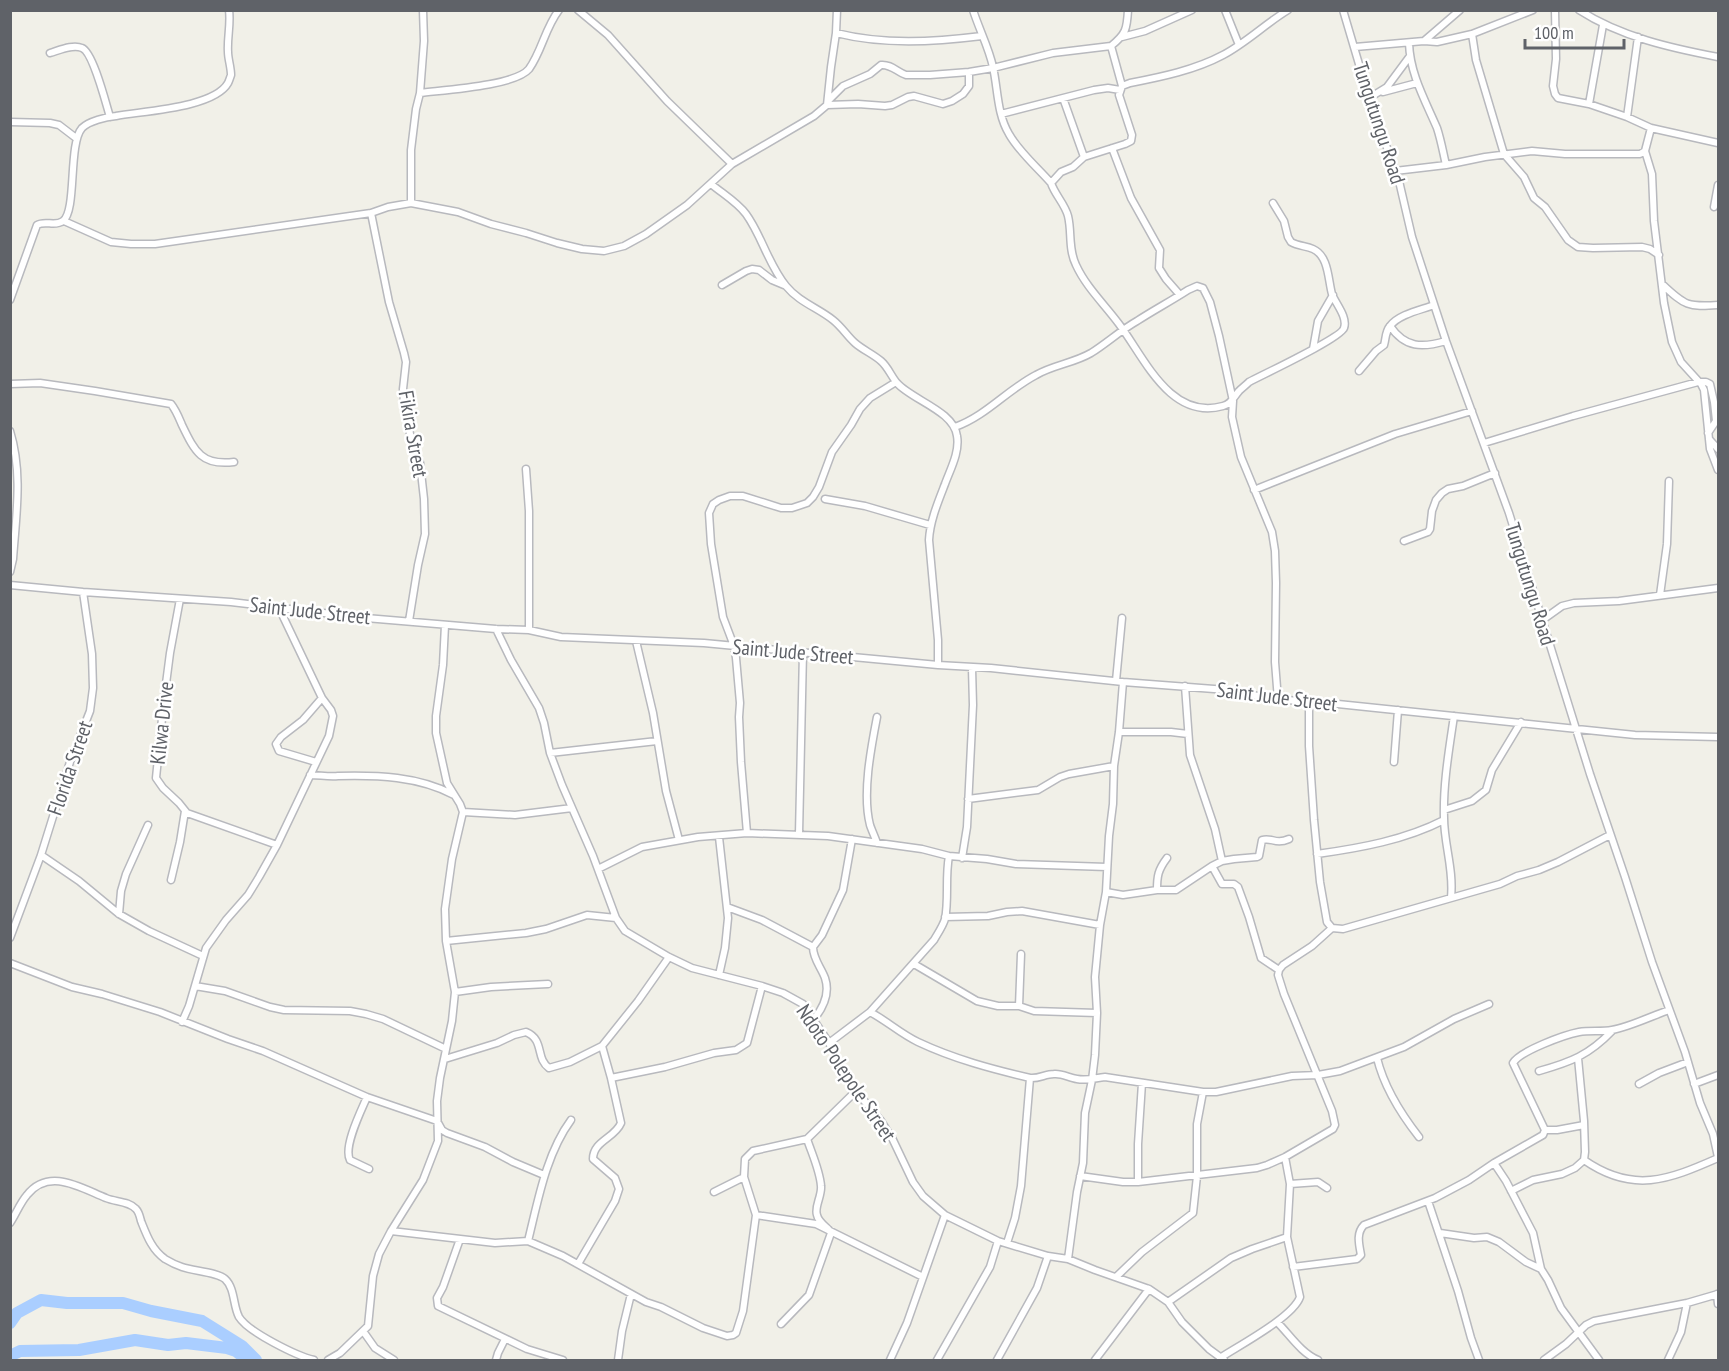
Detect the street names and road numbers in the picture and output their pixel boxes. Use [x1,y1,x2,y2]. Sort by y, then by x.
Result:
street label: Tungutungu Road [1347,58,1412,187]
street label: Fikira Street [393,388,434,480]
street label: Tungutungu Road [1499,519,1562,648]
street label: Saint Jude Street [248,591,372,630]
street label: Saint Jude Street [731,633,855,670]
street label: Saint Jude Street [1215,676,1339,717]
street label: Kilwa Drive [144,680,179,766]
street label: Florida Street [41,717,98,819]
street label: Ndoto Polepole Street [791,999,902,1147]

